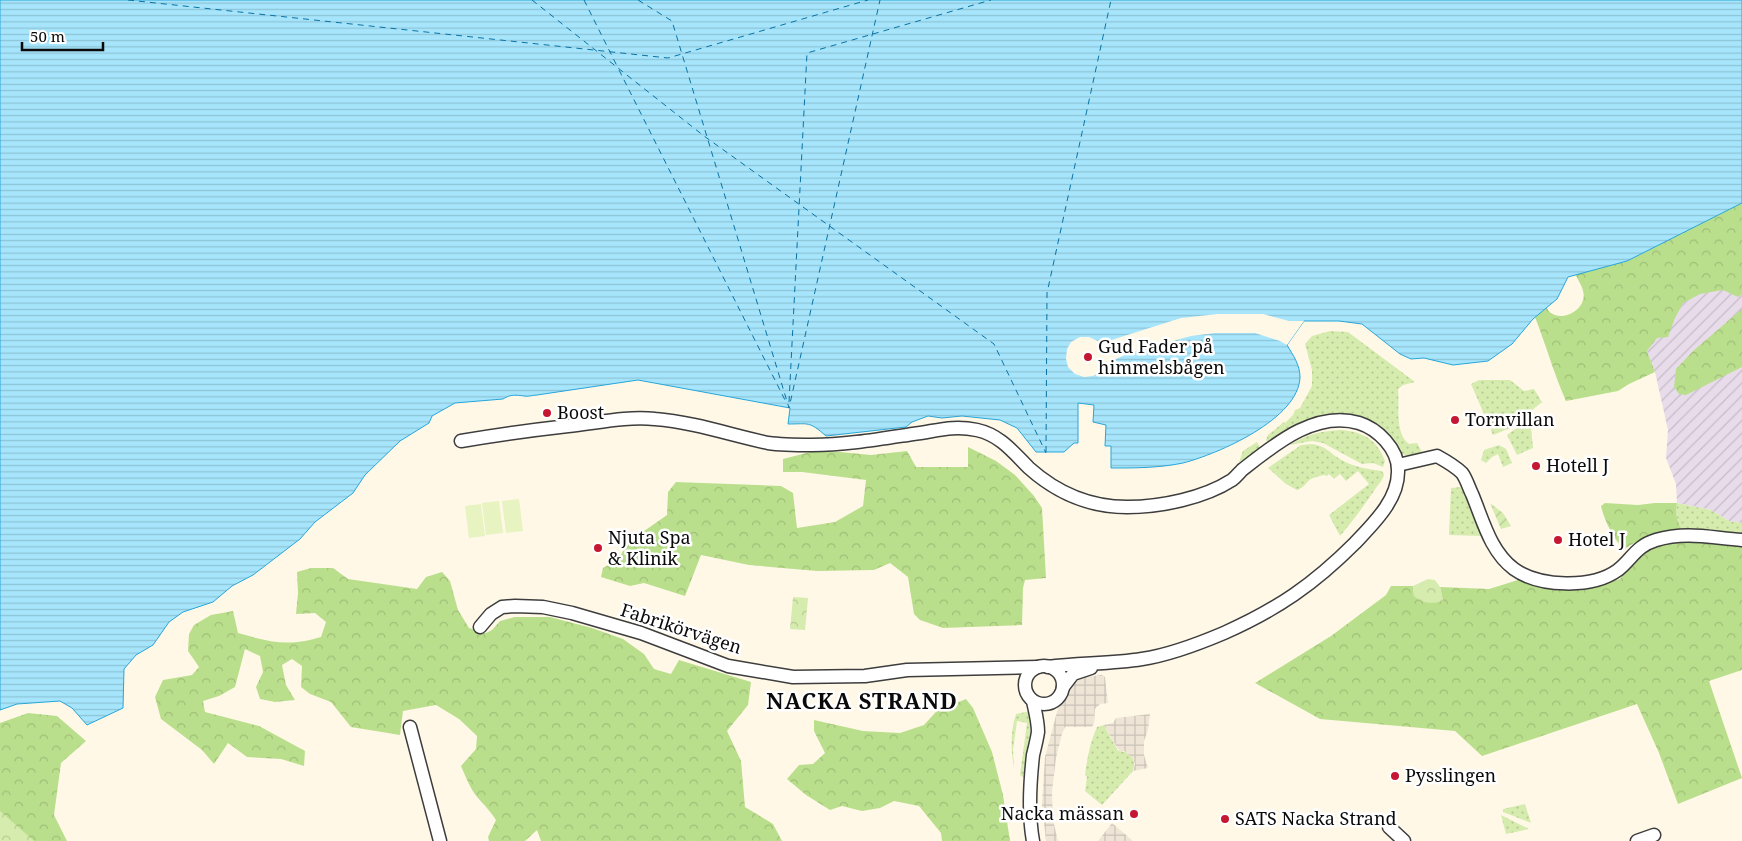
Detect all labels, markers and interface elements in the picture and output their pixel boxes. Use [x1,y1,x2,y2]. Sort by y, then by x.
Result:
scale bar [22,20,104,52]
text: 50 m [30,26,65,46]
place label: Gud Fader på himmelsbågen [1098,334,1225,379]
marker: Gud Fader på himmelsbågen [1082,351,1094,363]
place label: Boost [557,400,604,424]
marker: Boost [541,407,553,419]
place label: Tornvillan [1465,407,1555,431]
marker: Tornvillan [1449,414,1461,426]
place label: Hotell J [1546,453,1609,477]
marker: Hotell J [1530,460,1542,472]
place label: Njuta Spa & Klinik [608,525,691,570]
place label: Hotel J [1568,527,1625,551]
marker: Hotel J [1552,534,1564,546]
marker: Njuta Spa & Klinik [592,542,604,554]
street label: Fabrikörvägen [618,597,745,659]
district label: NACKA STRAND [766,685,958,715]
place label: Pysslingen [1405,763,1497,787]
marker: Pysslingen [1389,770,1401,782]
place label: Nacka mässan [1001,801,1124,825]
place label: SATS Nacka Strand [1235,806,1397,830]
marker: Nacka mässan [1128,808,1140,820]
marker: SATS Nacka Strand [1219,813,1231,825]

